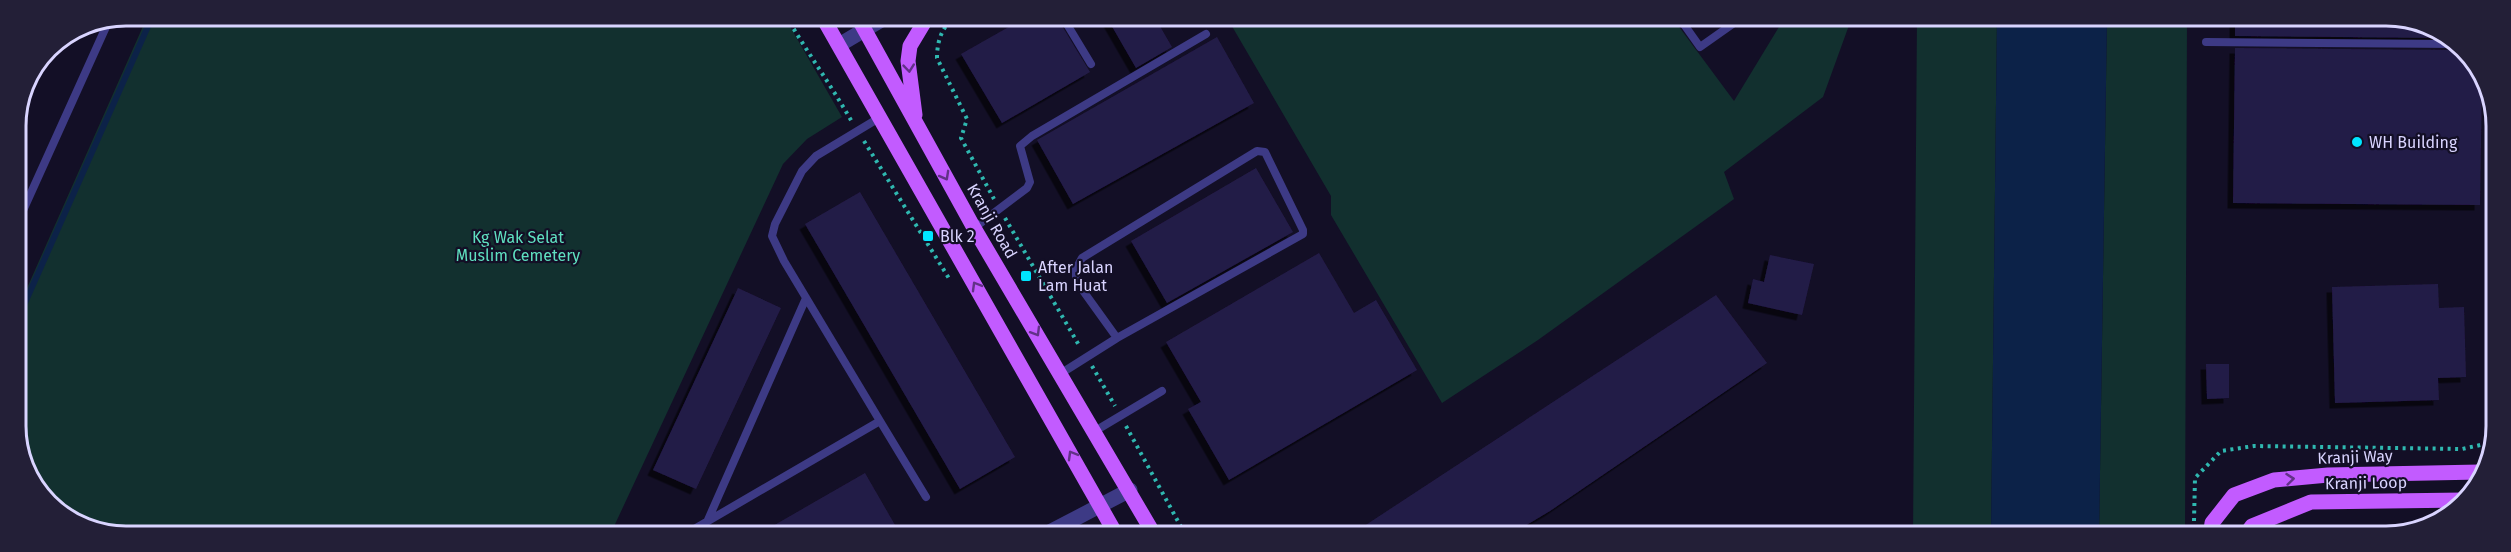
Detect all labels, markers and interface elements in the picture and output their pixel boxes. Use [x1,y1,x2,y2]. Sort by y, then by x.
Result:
one-way arrow [902,63,915,72]
place label: WH Building [2369,133,2458,152]
marker: WH Building [2350,135,2364,149]
one-way arrow [938,169,949,180]
street label: Kranji Road [963,180,1021,262]
place label: Blk 2 [940,227,975,246]
park label: Kg Wak Selat Muslim Cemetery [456,228,580,265]
marker: Blk 2 [921,229,935,243]
place label: After Jalan Lam Huat [1038,258,1113,295]
marker: After Jalan Lam Huat [1019,269,1033,283]
one-way arrow [972,282,983,292]
one-way arrow [1029,326,1040,336]
street label: Kranji Way [2317,446,2393,468]
one-way arrow [1068,451,1079,462]
one-way arrow [2285,473,2294,486]
street label: Kranji Loop [2325,473,2407,493]

